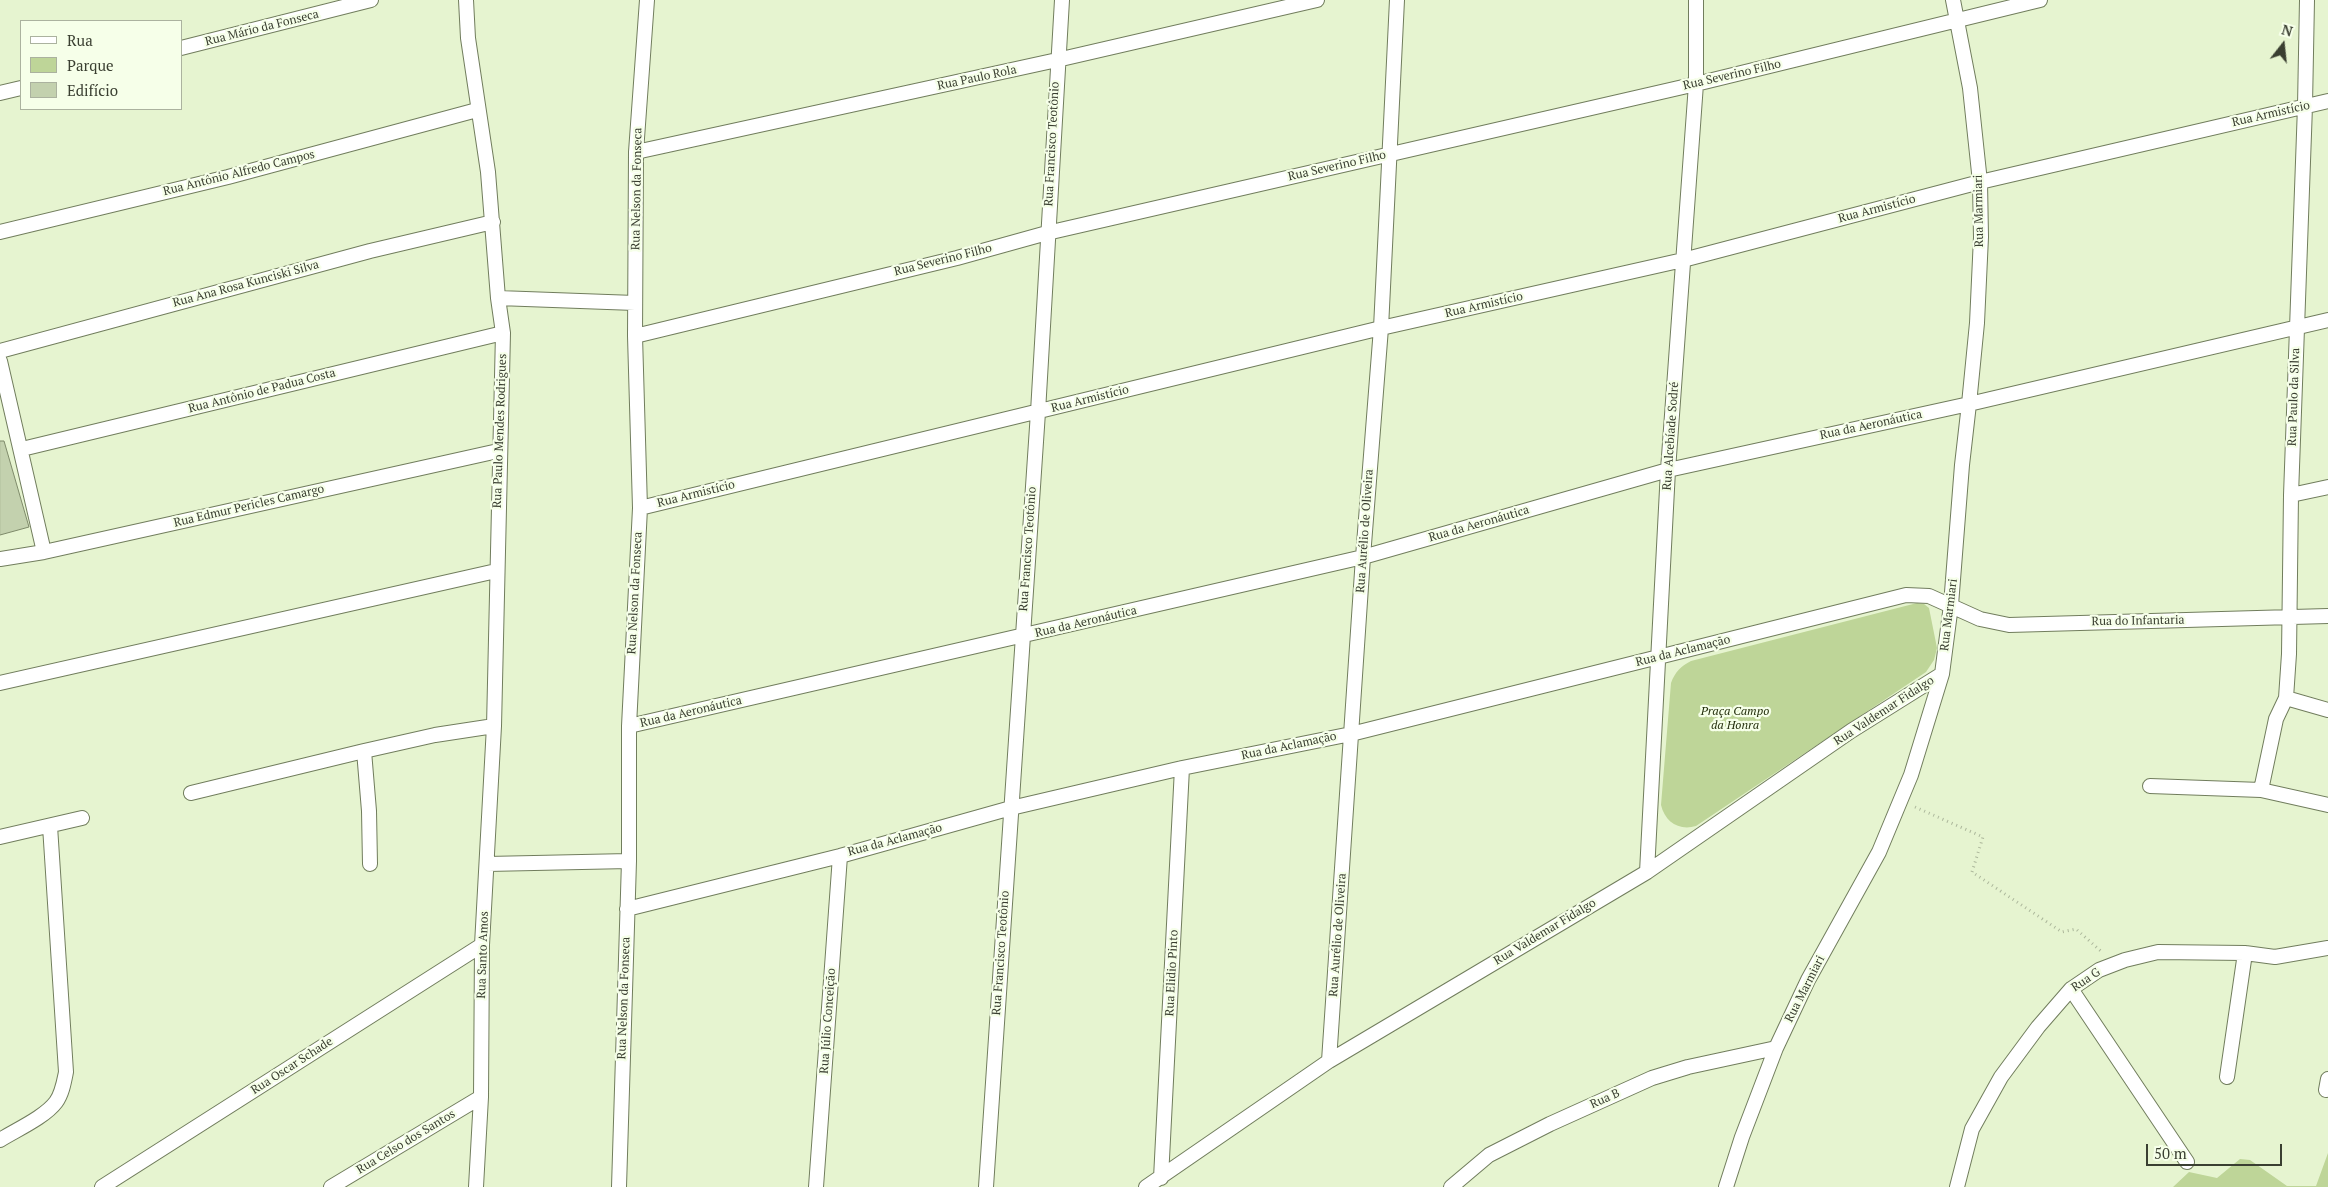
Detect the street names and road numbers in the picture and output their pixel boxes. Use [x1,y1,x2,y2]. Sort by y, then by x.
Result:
street label: Rua Mário da Fonseca [204,7,320,49]
street label: Rua Severino Filho [1682,57,1782,93]
street label: Rua Paulo Rola [936,63,1018,93]
street label: Rua Francisco Teotônio [1042,81,1062,207]
street label: Rua Armistício [2231,98,2311,130]
street label: Rua Nelson da Fonseca [629,128,645,250]
street label: Rua Antônio Alfredo Campos [162,147,316,199]
street label: Rua Severino Filho [1287,148,1387,184]
street label: Rua Marmiari [1971,174,1987,248]
street label: Rua Armistício [1837,192,1917,226]
street label: Rua Severino Filho [893,241,993,279]
street label: Rua Ana Rosa Kunciski Silva [171,258,321,310]
street label: Rua Armistício [1444,289,1524,321]
street label: Rua Paulo da Silva [2285,348,2303,446]
street label: Rua Paulo Mendes Rodrigues [490,354,510,508]
street label: Rua Antônio de Padua Costa [187,366,337,416]
street label: Rua Alcebíade Sodré [1660,381,1682,491]
street label: Rua Armistício [1050,382,1130,416]
street label: Rua da Aeronáutica [1819,407,1923,443]
street label: Rua Aurélio de Oliveira [1353,469,1377,593]
street label: Rua Armistício [656,477,736,511]
street label: Rua Edmur Pericles Camargo [172,482,326,530]
street label: Rua Francisco Teotônio [1016,486,1040,612]
street label: Rua da Aeronáutica [1427,503,1531,545]
street label: Rua Nelson da Fonseca [625,531,645,655]
street label: Rua Marmiari [1937,578,1961,652]
street label: Rua da Aeronáutica [1034,603,1138,641]
street label: Rua do Infantaria [2091,613,2185,629]
street label: Rua da Aclamação [1634,632,1732,670]
street label: Rua Valdemar Fidalgo [1831,673,1937,749]
street label: Rua da Aeronáutica [639,693,743,731]
street label: Rua da Aclamação [1240,729,1338,763]
street label: Rua da Aclamação [846,821,944,859]
street label: Rua Aurélio de Oliveira [1326,873,1350,997]
street label: Rua Francisco Teotônio [989,890,1013,1016]
street label: Rua Valdemar Fidalgo [1491,896,1599,968]
street label: Rua Santo Amos [474,911,492,999]
street label: Rua Elidio Pinto [1163,929,1181,1017]
street label: Rua Nelson da Fonseca [615,936,633,1060]
street label: Rua Marmiari [1782,953,1828,1025]
street label: Rua G [2069,965,2103,995]
street label: Rua Júlio Conceição [817,968,839,1074]
street label: Rua Oscar Schade [248,1034,336,1098]
street label: Rua B [1588,1086,1622,1112]
street label: Rua Celso dos Santos [354,1107,458,1177]

